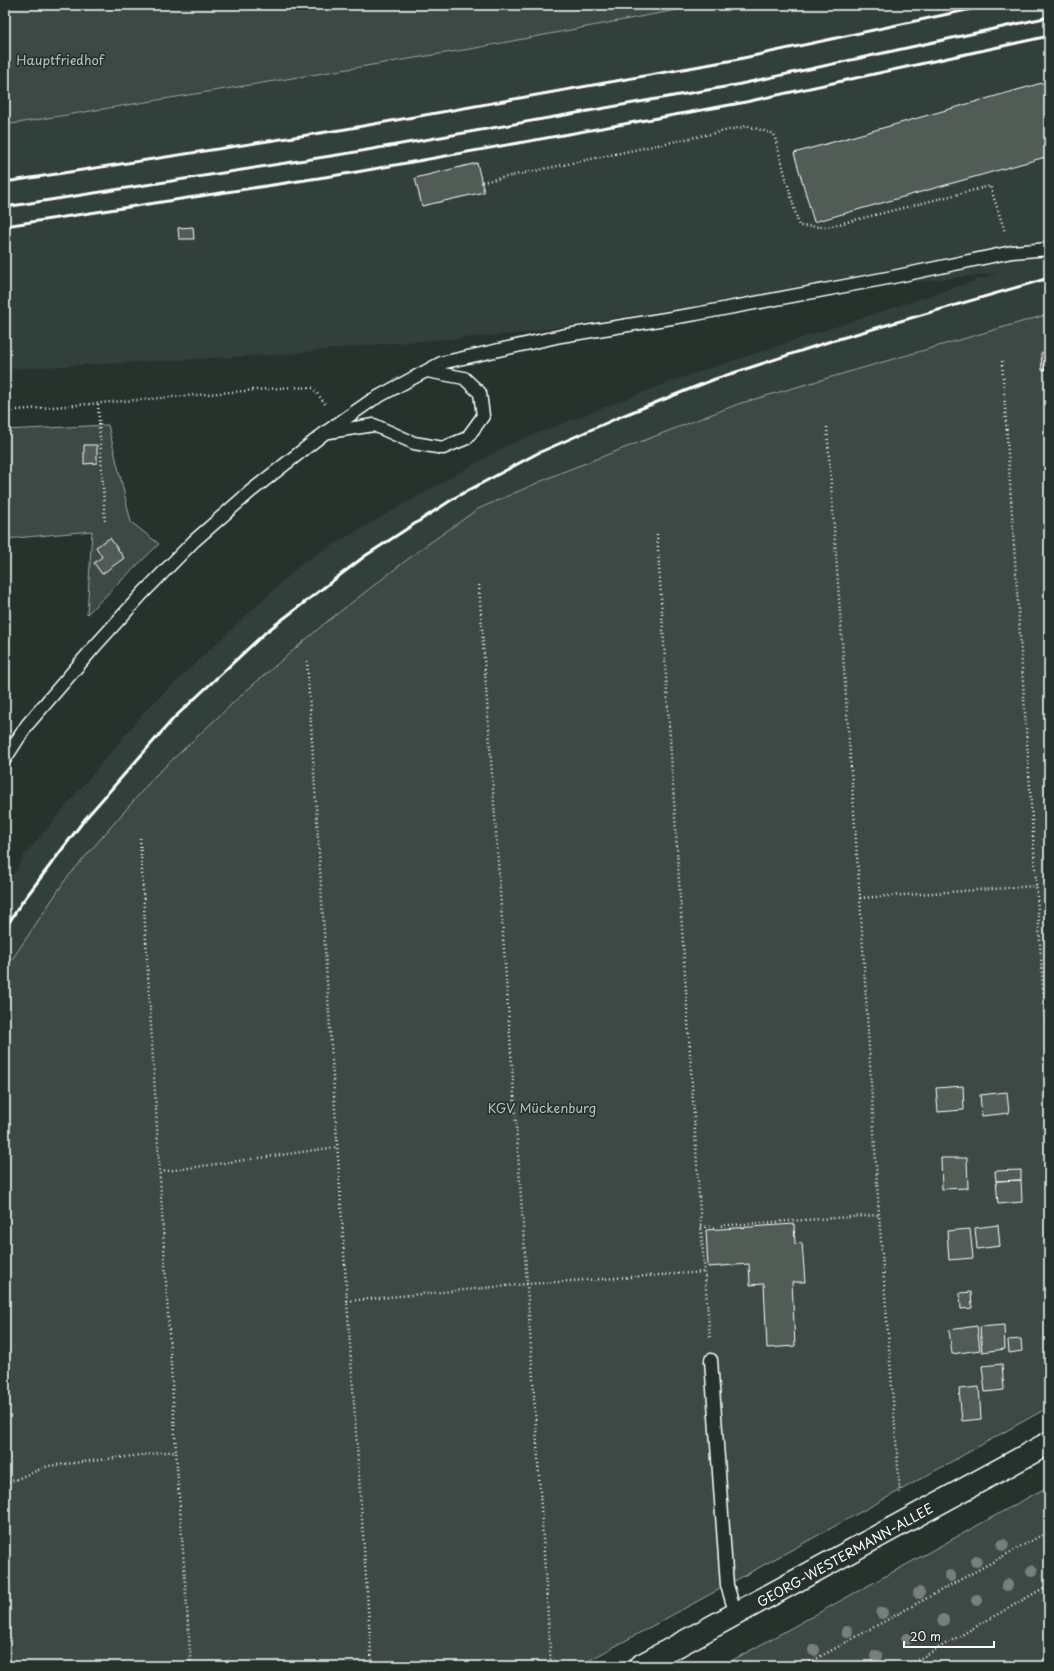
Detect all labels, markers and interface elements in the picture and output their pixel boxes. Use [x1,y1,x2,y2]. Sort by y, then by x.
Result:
park label: Hauptfriedhof [16,50,105,69]
park label: KGV Mückenburg [488,1098,596,1117]
street label: GEORG-WESTERMANN-ALLEE [753,1498,936,1611]
scale bar [904,1623,994,1649]
text: 20 m [910,1627,941,1645]

